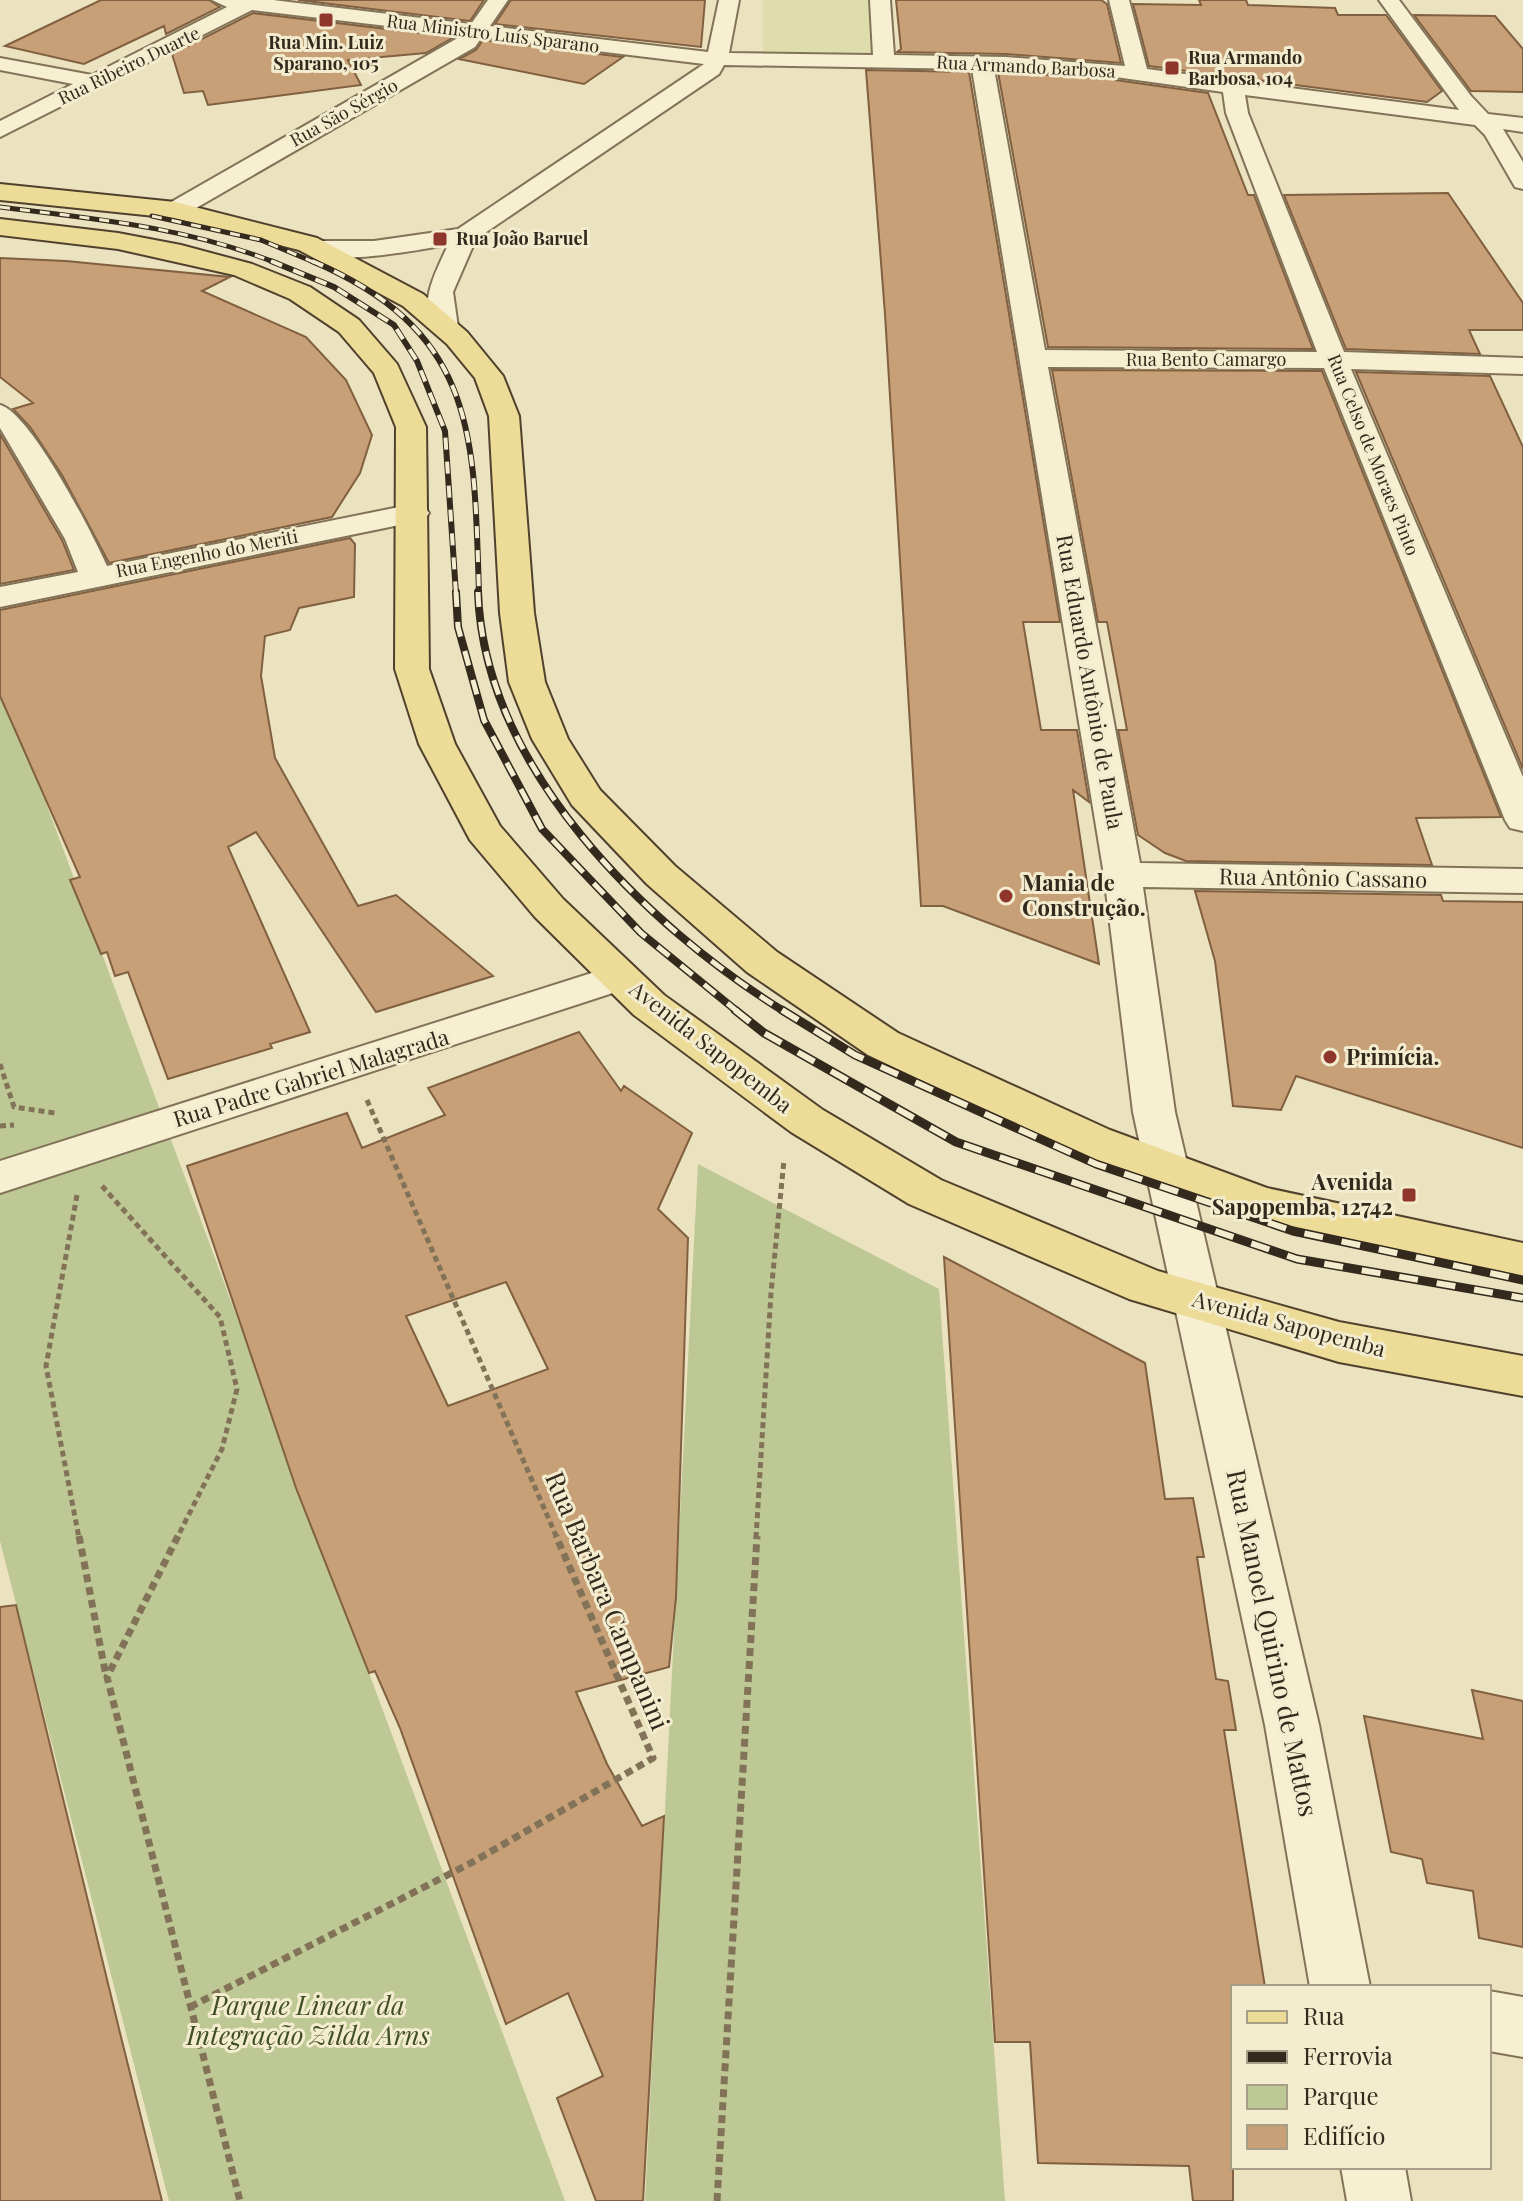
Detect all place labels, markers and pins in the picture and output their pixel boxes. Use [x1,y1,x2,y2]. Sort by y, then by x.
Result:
marker: Rua Min. Luiz Sparano, 105 [317,11,335,29]
place label: Rua Min. Luiz Sparano, 105 [268,30,384,75]
place label: Rua Armando Barbosa, 104 [1188,45,1302,90]
marker: Rua Armando Barbosa, 104 [1163,59,1181,77]
place label: Rua João Baruel [456,226,589,250]
marker: Rua João Baruel [431,230,449,248]
place label: Mania de Construção. [1022,867,1146,922]
marker: Mania de Construção. [997,887,1015,905]
place label: Primícia. [1346,1041,1439,1071]
marker: Primícia. [1321,1048,1339,1066]
place label: Avenida Sapopemba, 12742 [1212,1166,1394,1221]
marker: Avenida Sapopemba, 12742 [1400,1186,1418,1204]

